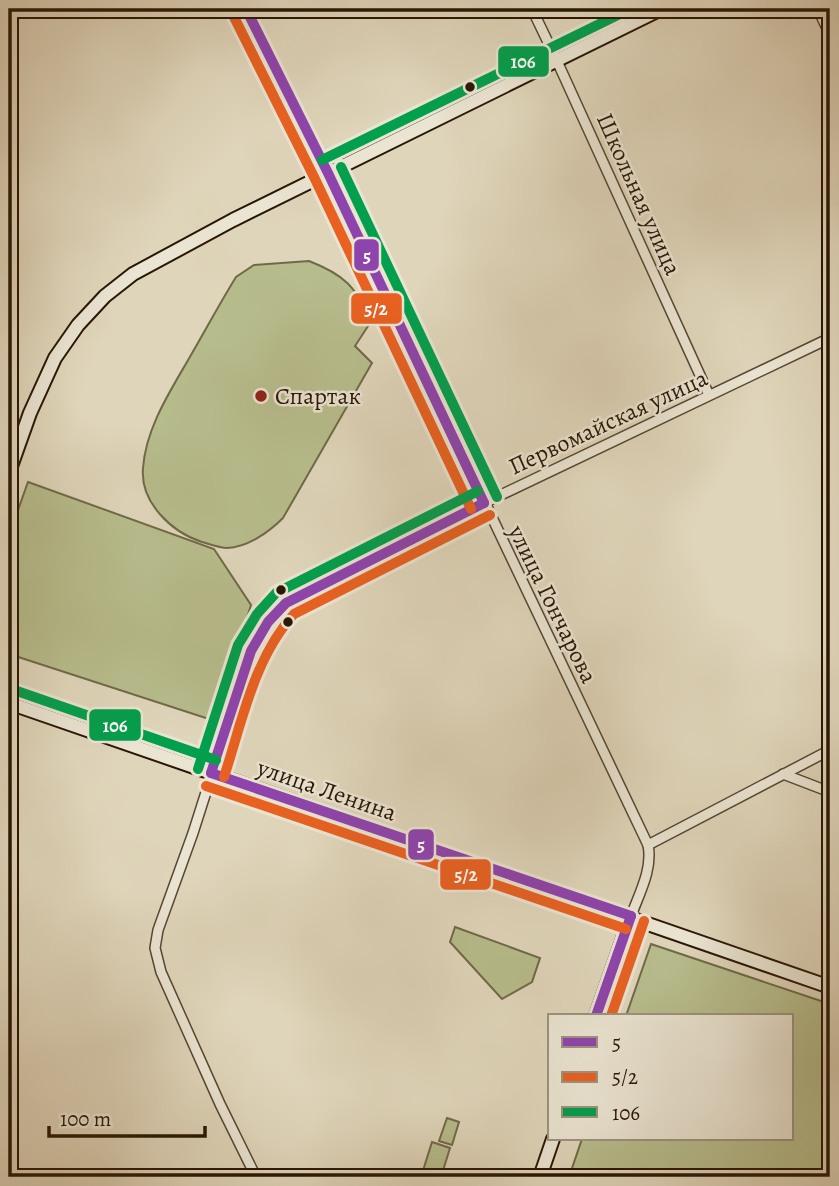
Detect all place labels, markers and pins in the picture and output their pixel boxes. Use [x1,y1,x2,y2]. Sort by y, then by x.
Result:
unlabelled marker [463,80,477,94]
place label: Спартак [275,380,361,412]
marker: Спартак [253,388,269,404]
unlabelled marker [274,583,288,597]
unlabelled marker [281,615,295,629]

